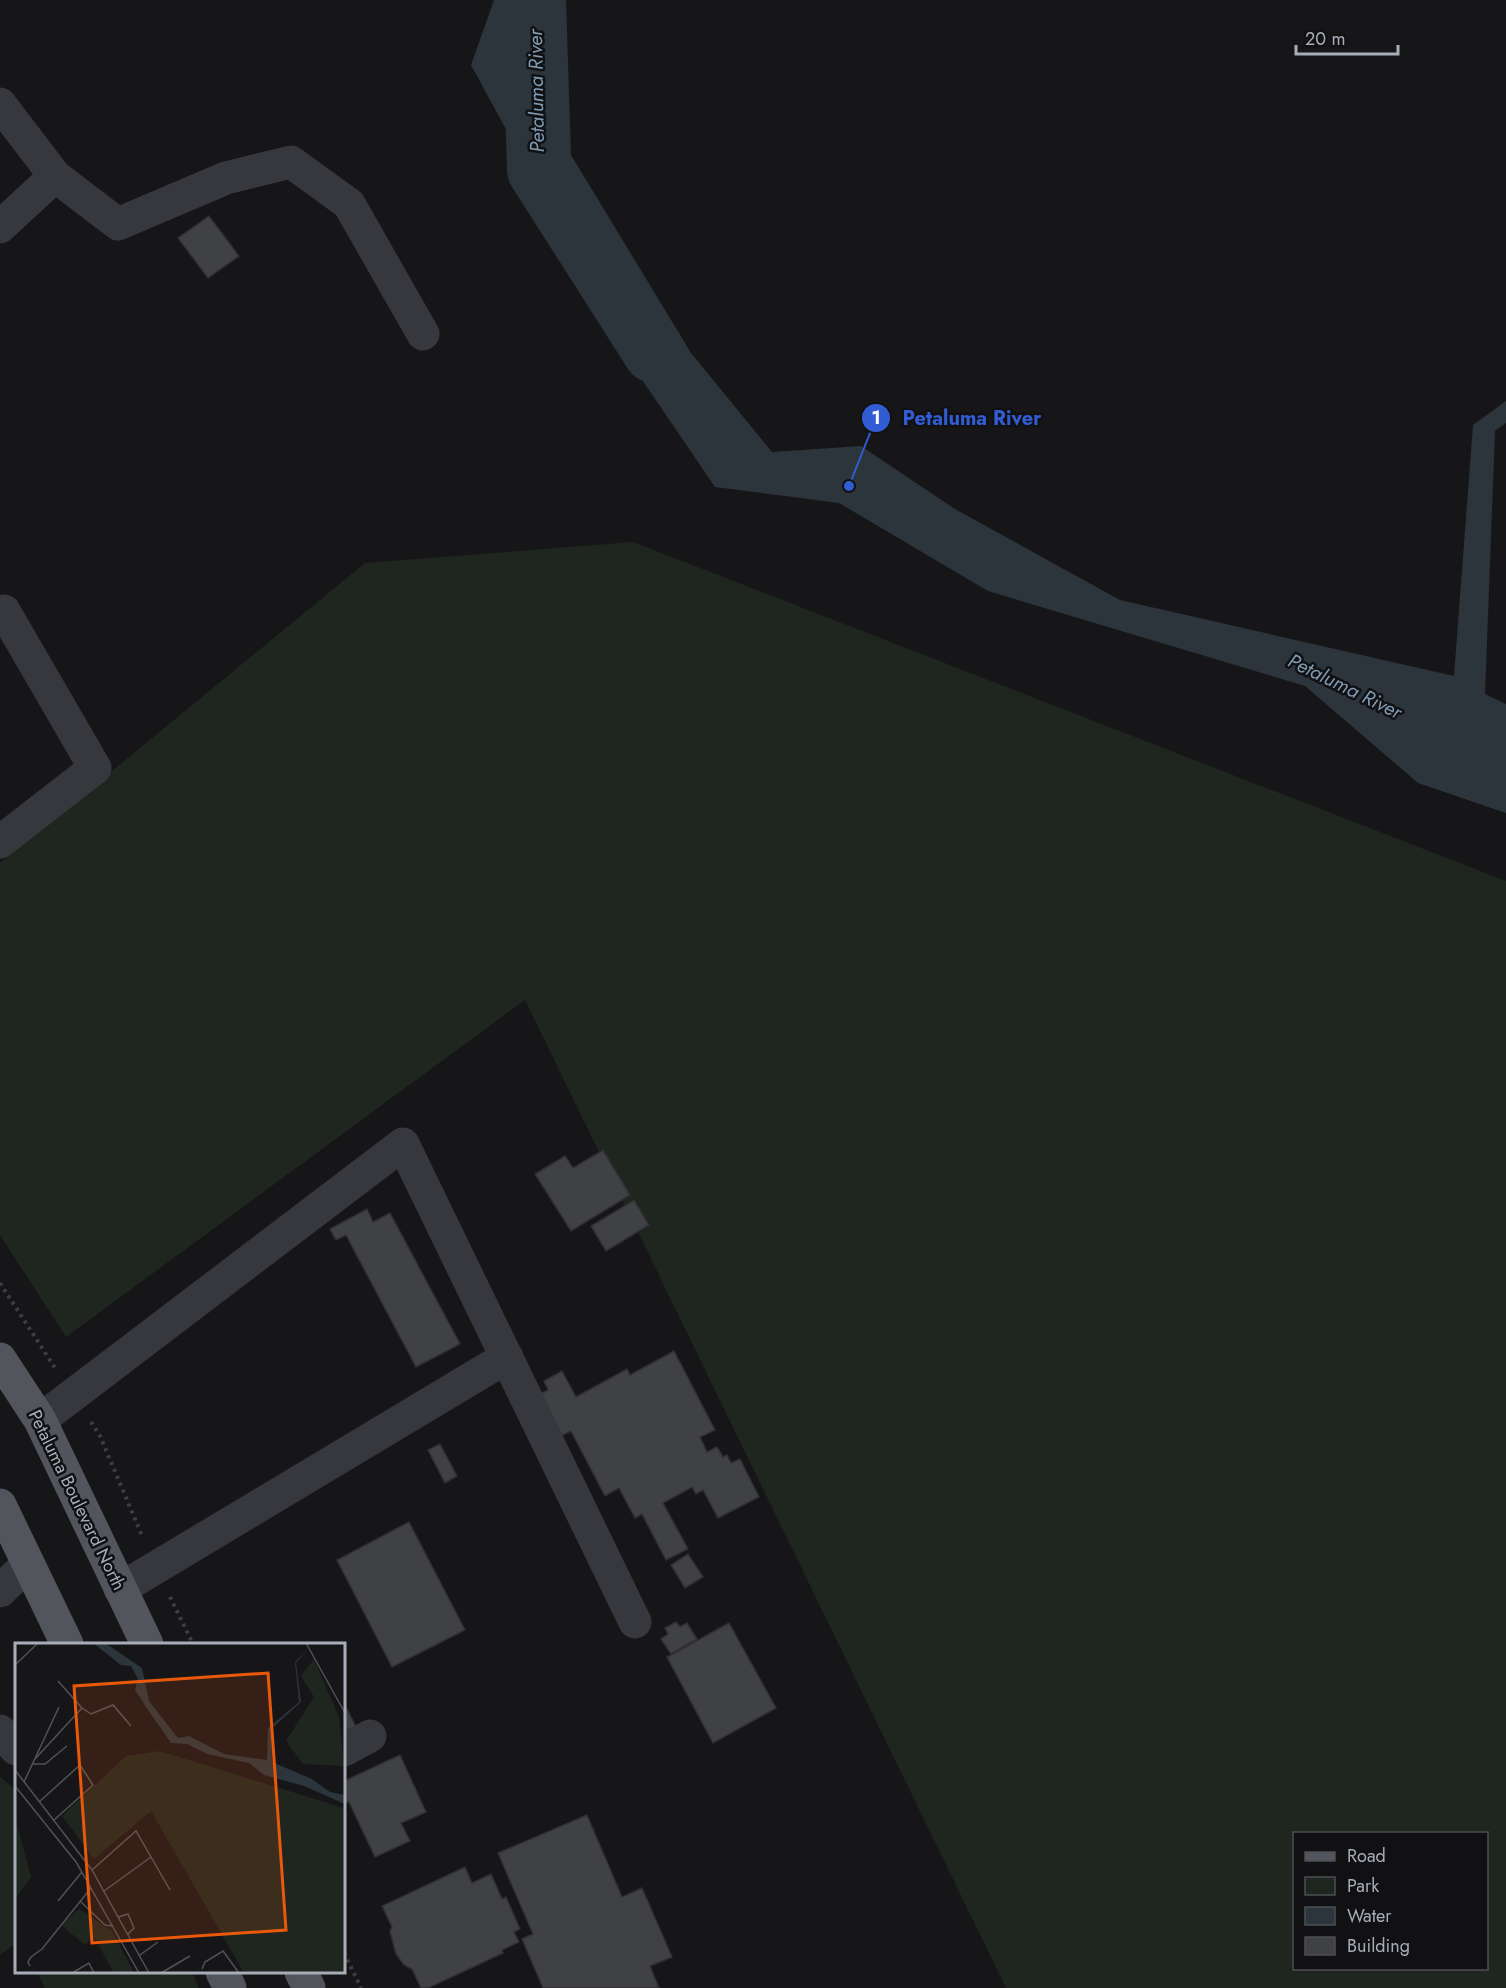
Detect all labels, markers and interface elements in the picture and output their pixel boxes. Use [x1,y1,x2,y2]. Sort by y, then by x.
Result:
scale bar [1296,18,1398,56]
text: 20 m [1305,26,1345,52]
water label: Petaluma River [521,28,552,153]
callout: Petaluma River [861,399,1054,437]
text: Petaluma River [903,404,1042,433]
text: 1 [871,405,881,431]
water label: Petaluma River [1283,646,1408,727]
street label: Petaluma Boulevard North [22,1405,132,1595]
inset map [15,1643,345,1973]
legend [1293,1832,1488,1970]
text: Road [1347,1843,1386,1869]
text: Park [1347,1873,1379,1899]
text: Water [1347,1903,1392,1929]
text: Building [1347,1933,1410,1959]

